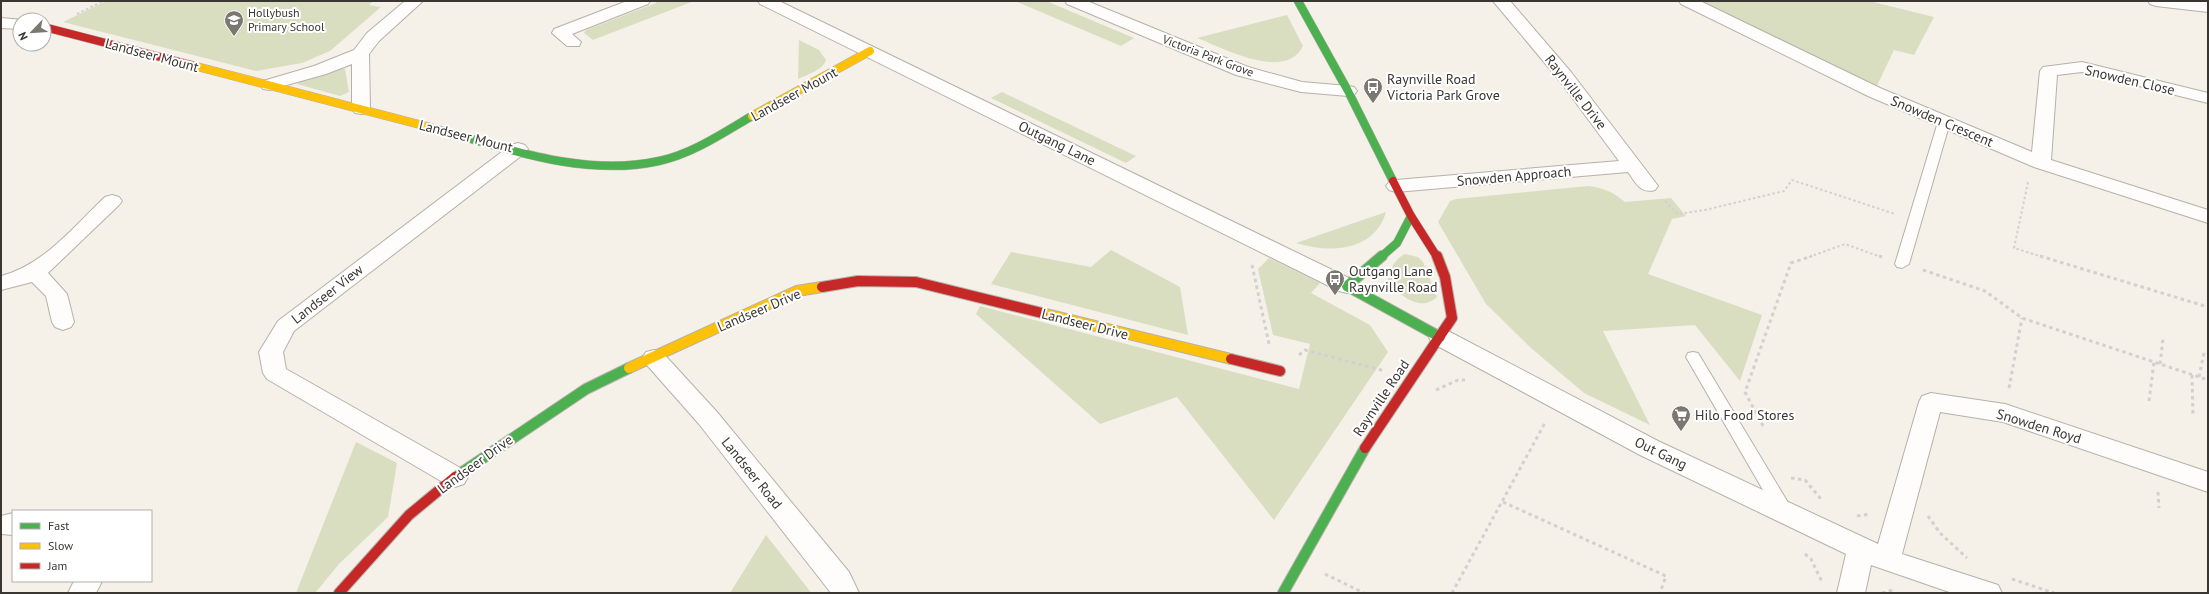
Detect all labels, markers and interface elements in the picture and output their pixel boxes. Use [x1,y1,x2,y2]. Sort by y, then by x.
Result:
place label: Hollybush Primary School [248,5,325,34]
school or university icon: Hollybush Primary School [223,9,245,37]
north arrow [12,12,52,52]
text: N [15,30,31,42]
street label: Victoria Park Grove [1159,31,1256,80]
street label: Landseer Mount [103,34,201,76]
street label: Raynville Drive [1541,51,1611,133]
street label: Snowden Close [2083,61,2177,99]
street label: Landseer Mount [748,63,841,125]
place label: Raynville Road Victoria Park Grove [1386,70,1500,104]
bus stop icon: Raynville Road Victoria Park Grove [1362,76,1384,104]
street label: Snowden Crescent [1888,91,1996,151]
street label: Landseer Mount [417,116,515,156]
street label: Outgang Lane [1015,117,1099,169]
street label: Snowden Approach [1456,162,1572,190]
street label: Landseer View [288,260,367,328]
place label: Outgang Lane Raynville Road [1349,262,1437,296]
bus stop icon: Outgang Lane Raynville Road [1324,268,1346,296]
street label: Landseer Drive [715,284,803,336]
street label: Landseer Drive [1040,305,1130,343]
street label: Raynville Road [1349,356,1413,440]
supermarket icon: Hilo Food Stores [1670,404,1692,432]
street label: Snowden Royd [1994,405,2084,447]
place label: Hilo Food Stores [1695,406,1794,424]
street label: Landseer Drive [434,431,516,497]
street label: Landseer Road [718,433,786,513]
street label: Out Gang [1632,433,1690,473]
legend [12,510,152,582]
text: Fast [48,518,69,533]
text: Slow [48,538,73,553]
text: Jam [47,558,67,573]

